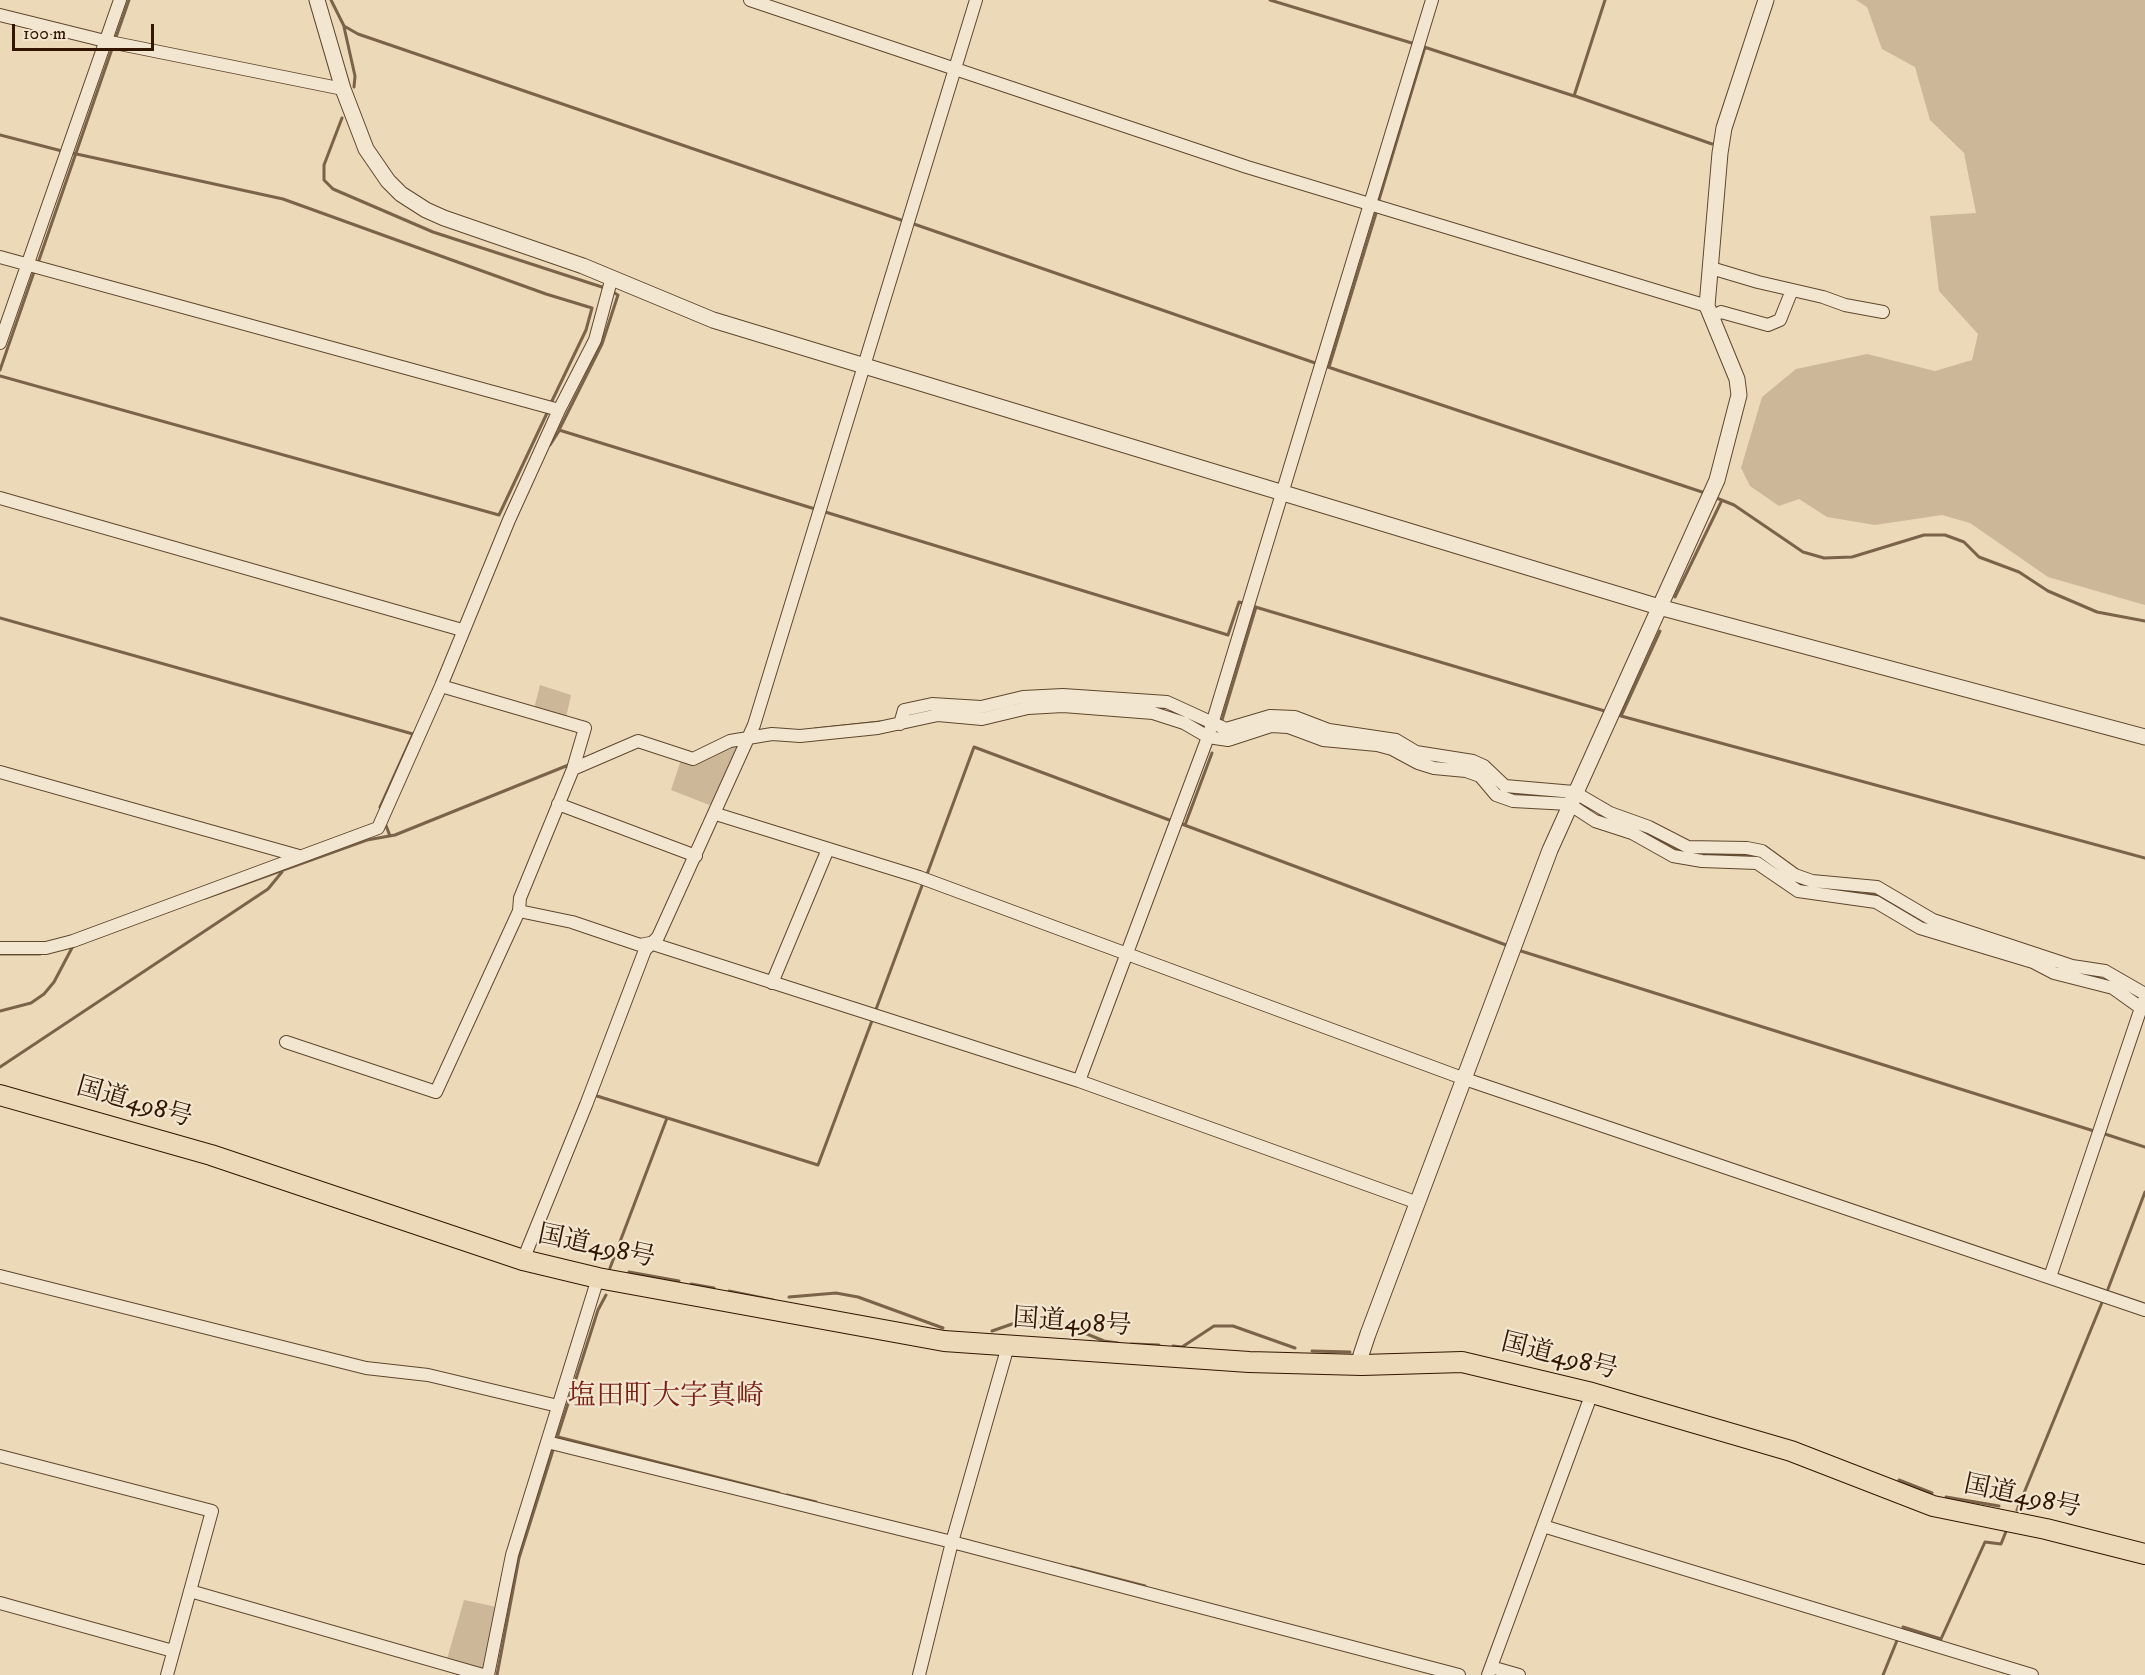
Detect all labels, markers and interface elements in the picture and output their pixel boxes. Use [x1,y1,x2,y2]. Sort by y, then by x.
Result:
scale bar [15,12,158,50]
text: 100 m [23,23,66,45]
street label: 国道498号 [73,1073,195,1135]
street label: 国道498号 [535,1220,657,1276]
street label: 国道498号 [1012,1304,1132,1344]
street label: 国道498号 [1498,1328,1620,1388]
district label: 塩田町大字真崎 [568,1381,764,1415]
street label: 国道498号 [1961,1470,2083,1526]

